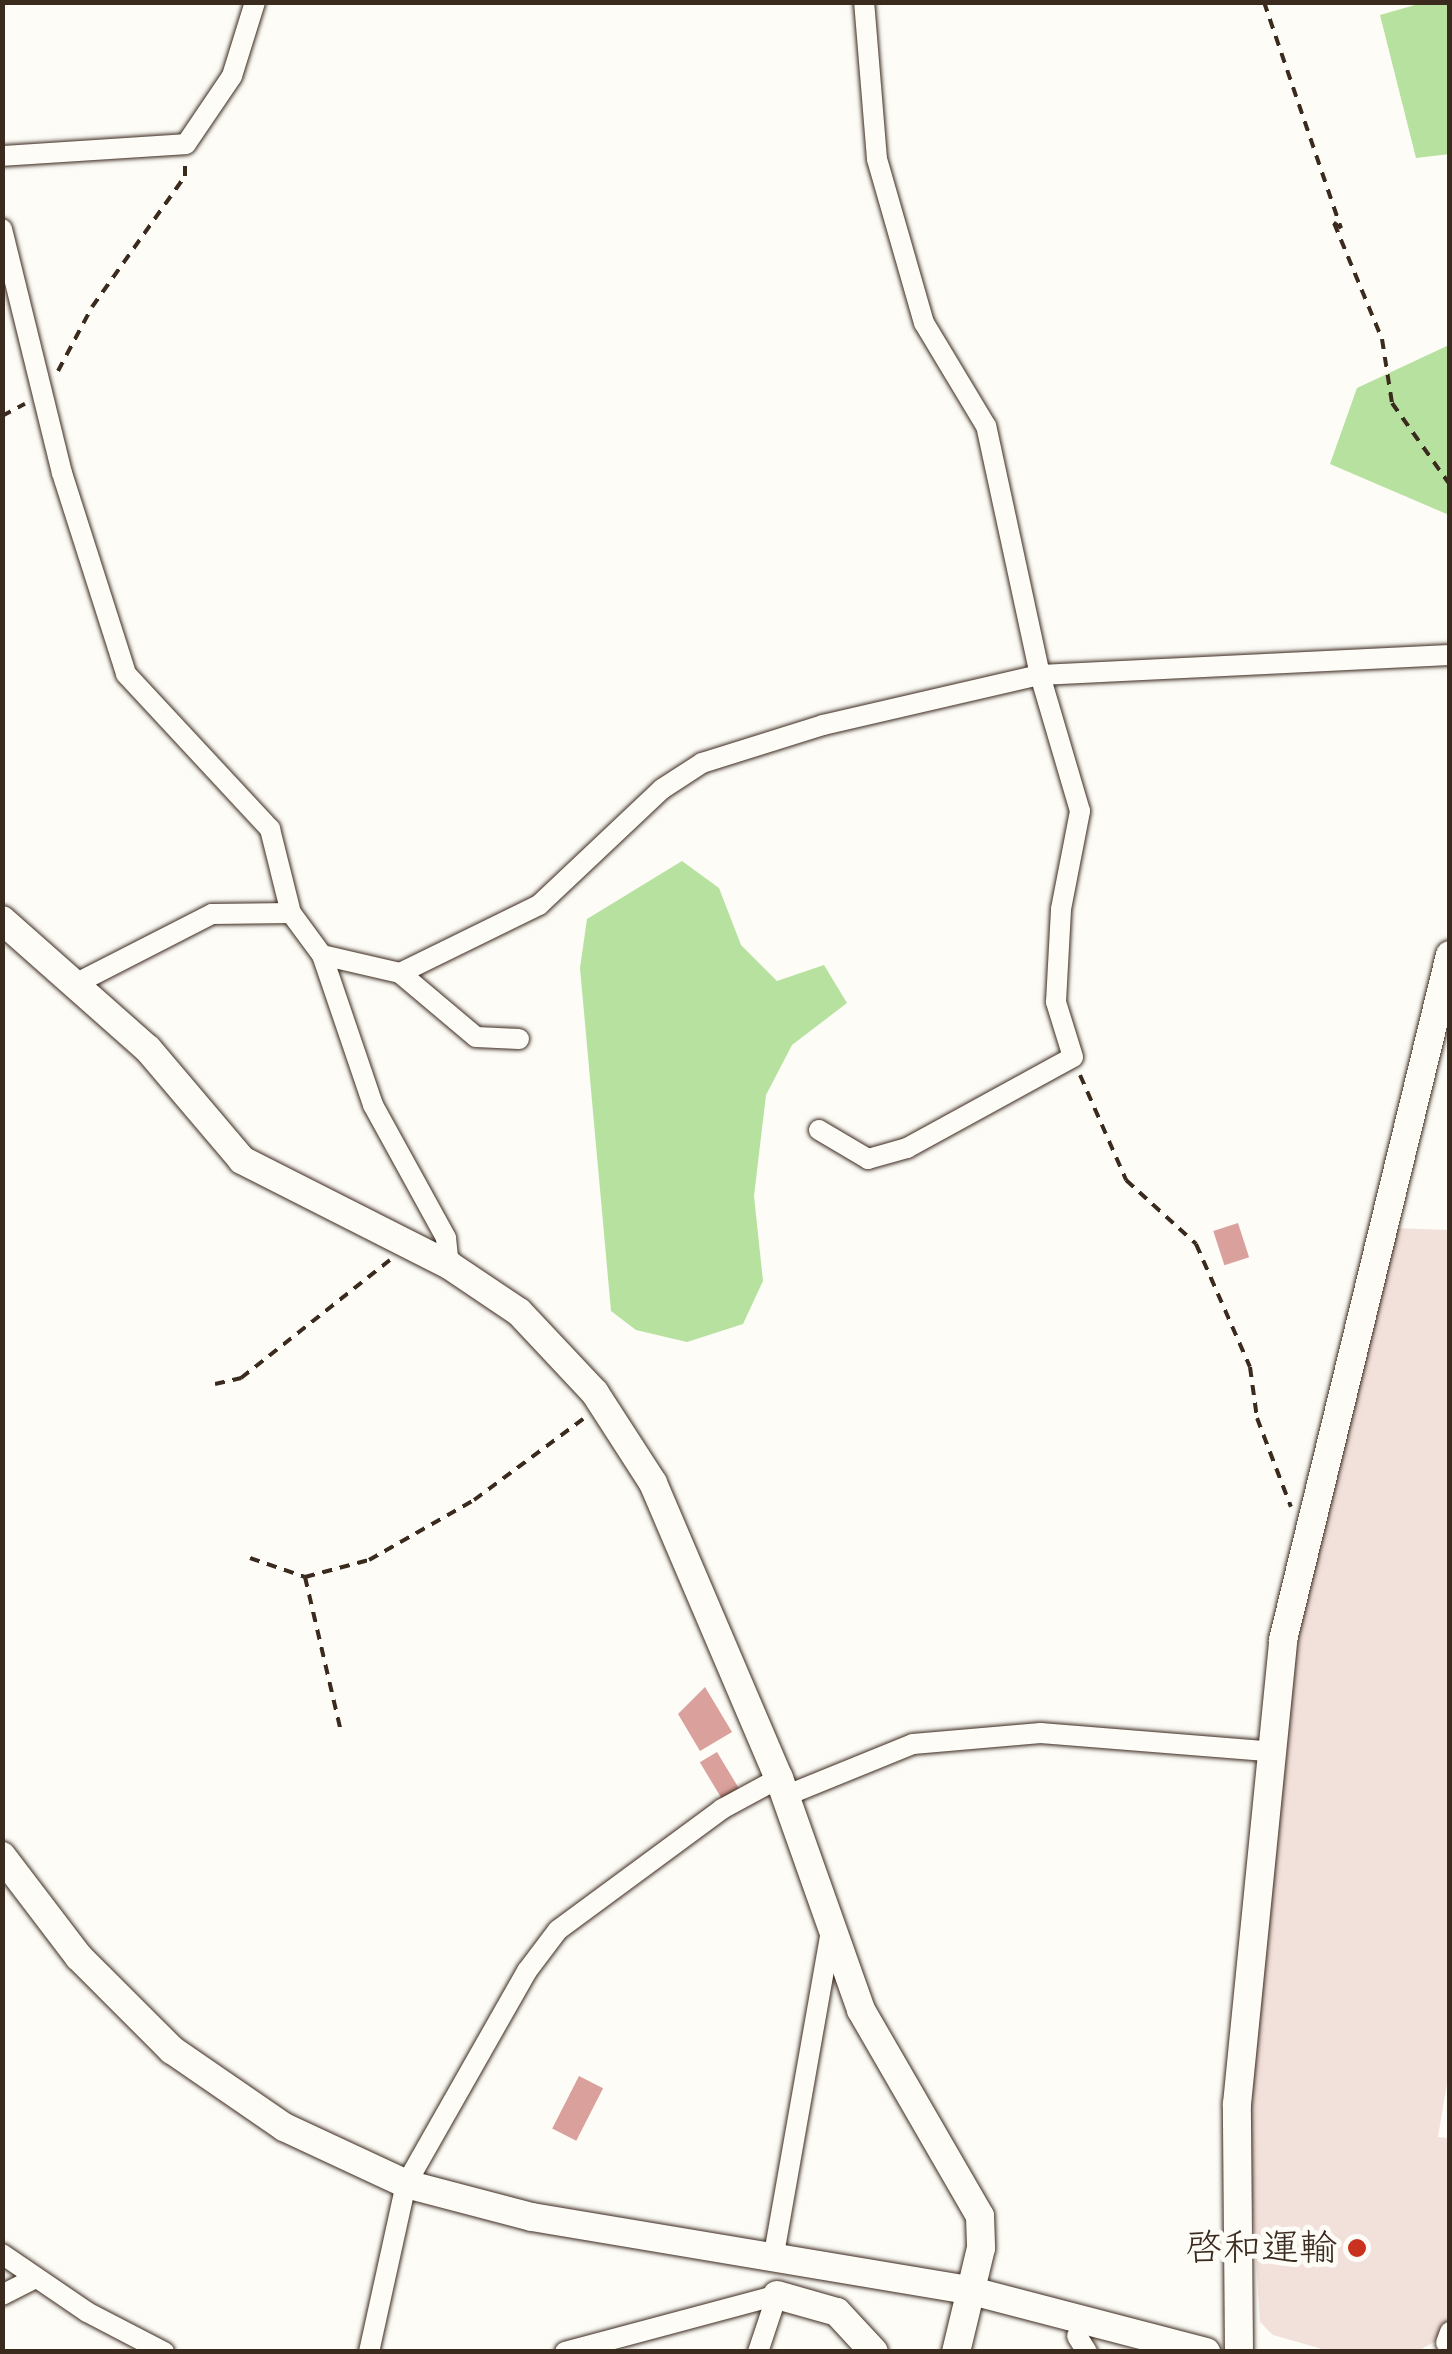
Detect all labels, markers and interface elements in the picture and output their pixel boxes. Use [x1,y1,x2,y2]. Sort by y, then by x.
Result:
place label: 啓和運輸 [1185,2225,1337,2271]
marker: 啓和運輸 [1346,2237,1368,2259]

